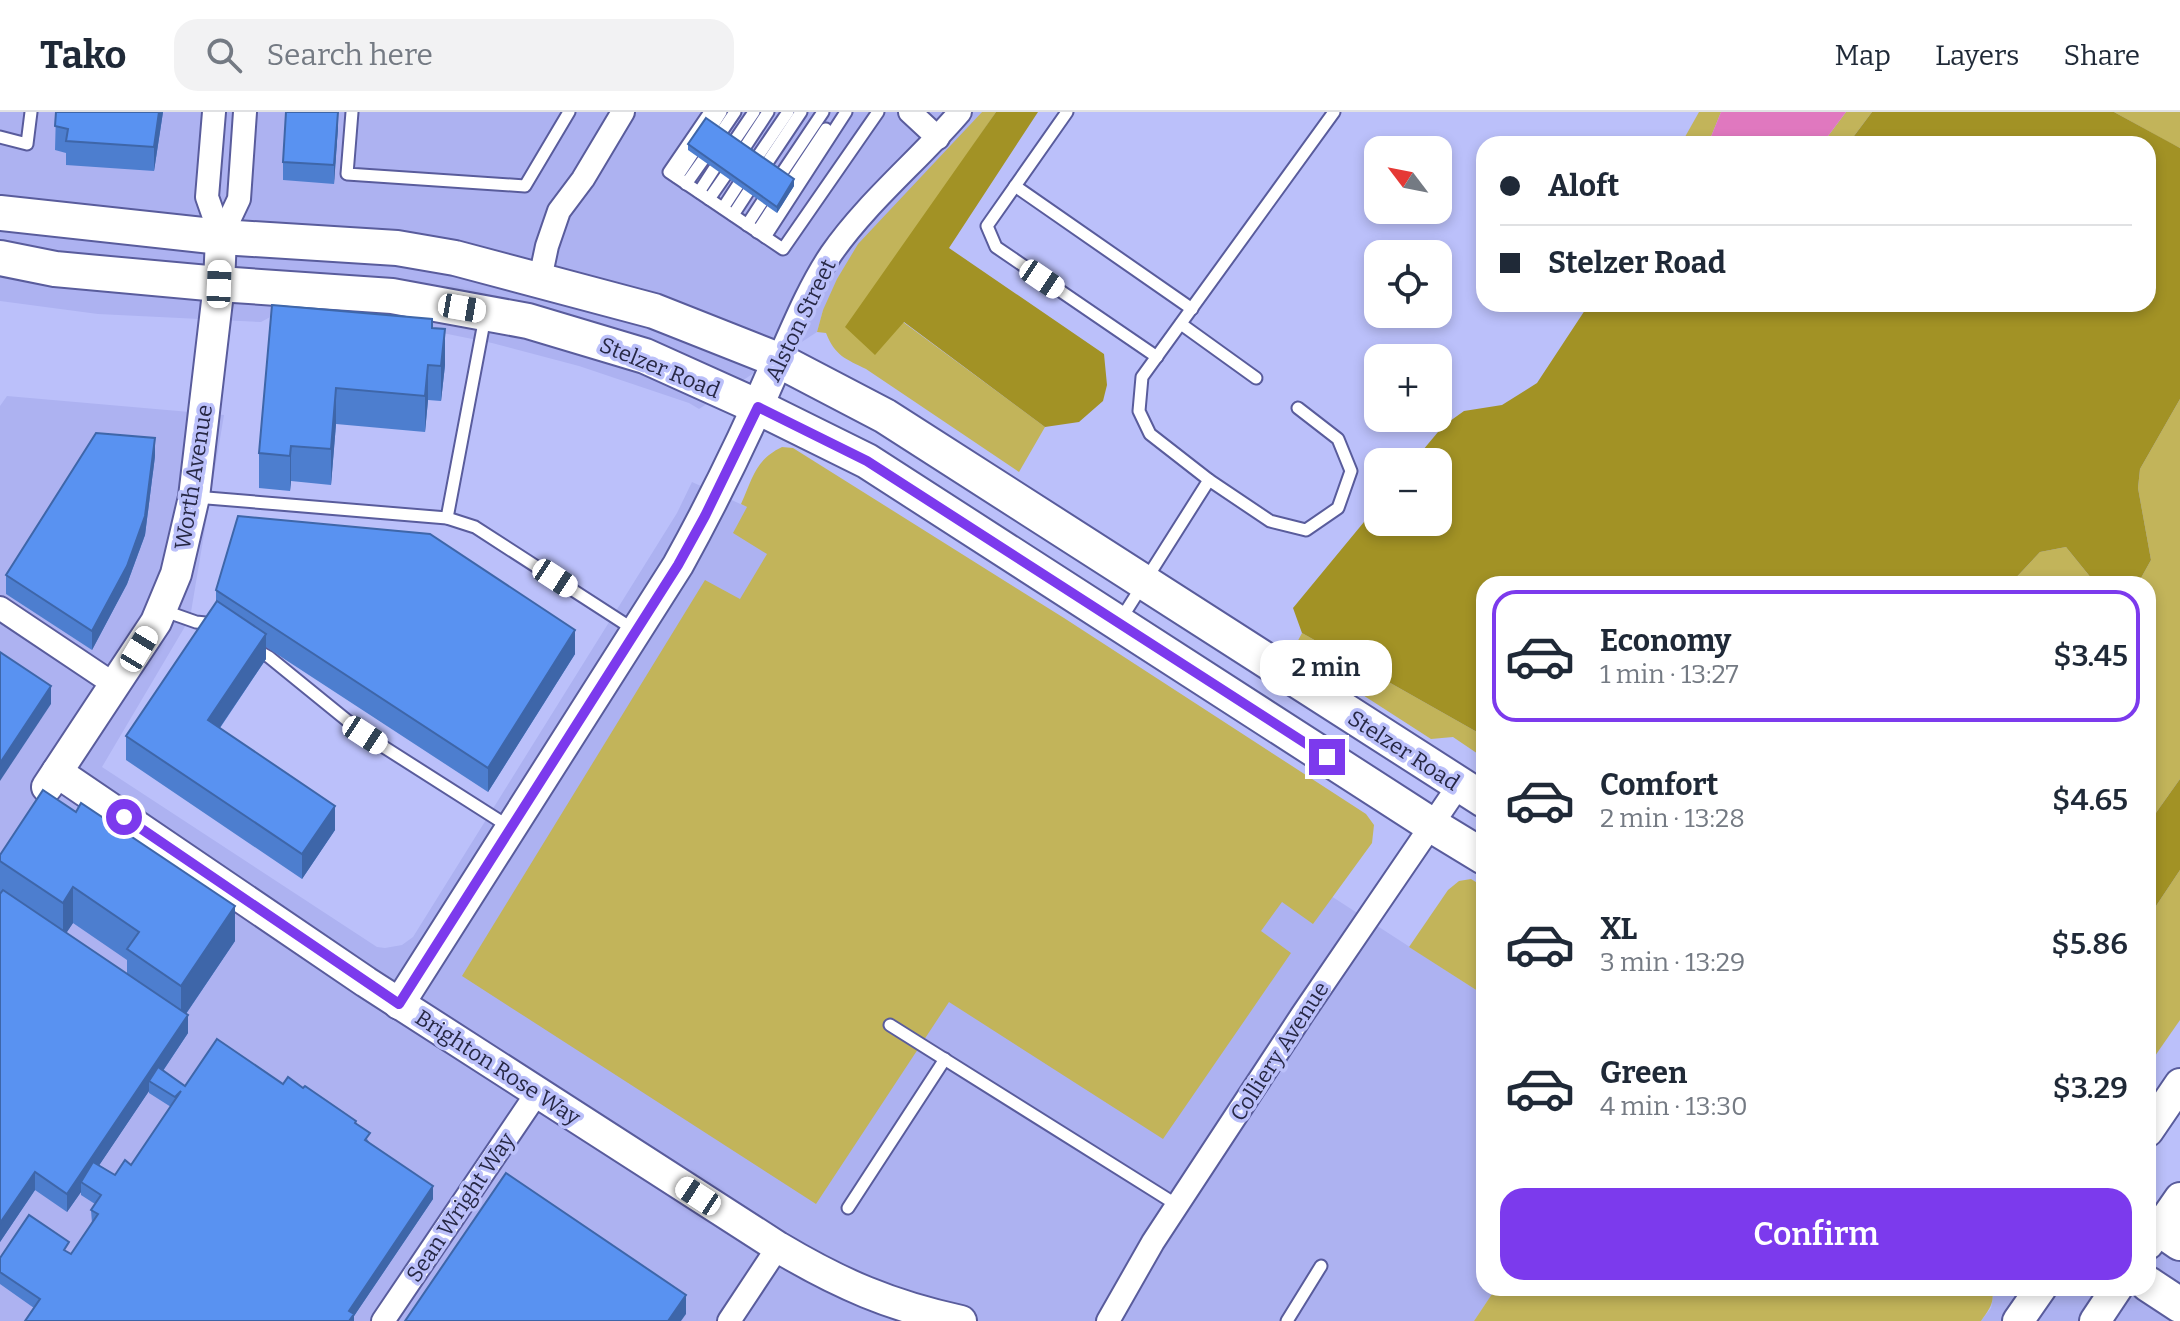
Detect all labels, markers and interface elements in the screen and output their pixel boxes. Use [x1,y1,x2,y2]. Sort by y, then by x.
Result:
search box [174,19,734,91]
text: Tako [40,32,126,78]
icon: search [202,33,246,77]
text: Search here [266,37,433,73]
text: Map [1834,39,1891,72]
text: Layers [1935,39,2019,72]
text: Share [2063,39,2140,72]
north arrow [1364,136,1452,224]
map controls [1364,136,1452,536]
text: Aloft [1548,168,1619,204]
button: locate [1364,240,1452,328]
text: Stelzer Road [1548,245,1726,281]
street label: Alston Street [759,255,842,386]
car [1015,256,1069,302]
car [206,260,232,308]
car [436,292,488,324]
street label: Stelzer Road [596,331,724,404]
button: + [1364,344,1452,432]
street label: Worth Avenue [169,403,218,552]
button: − [1364,448,1452,536]
car [528,555,582,601]
icon: car [1504,620,1576,692]
car [116,622,162,676]
text: Economy [1600,623,1731,659]
text: $3.45 [2053,638,2128,674]
callout: 2 min [1261,641,1393,697]
text: 2 min [1292,652,1360,683]
text: 1 min · 13:27 [1600,659,1738,690]
street label: Stelzer Road [1343,704,1465,796]
car [338,712,392,758]
route end [1309,739,1345,775]
icon: car [1504,764,1576,836]
text: Comfort [1600,767,1718,803]
text: $4.65 [2052,782,2128,818]
route start [106,799,142,835]
text: 2 min · 13:28 [1600,803,1745,834]
icon: car [1504,908,1576,980]
text: XL [1600,911,1637,947]
text: $5.86 [2051,926,2128,962]
text: 3 min · 13:29 [1600,947,1745,978]
street label: Colliery Avenue [1224,976,1335,1126]
street label: Brighton Rose Way [410,1004,586,1131]
icon: car [1504,1052,1576,1124]
text: Green [1600,1055,1687,1091]
text: $3.29 [2052,1070,2128,1106]
text: 4 min · 13:30 [1600,1091,1748,1122]
street label: Sean Wright Way [400,1127,521,1287]
car [671,1173,725,1219]
button: Confirm [1500,1188,2132,1280]

